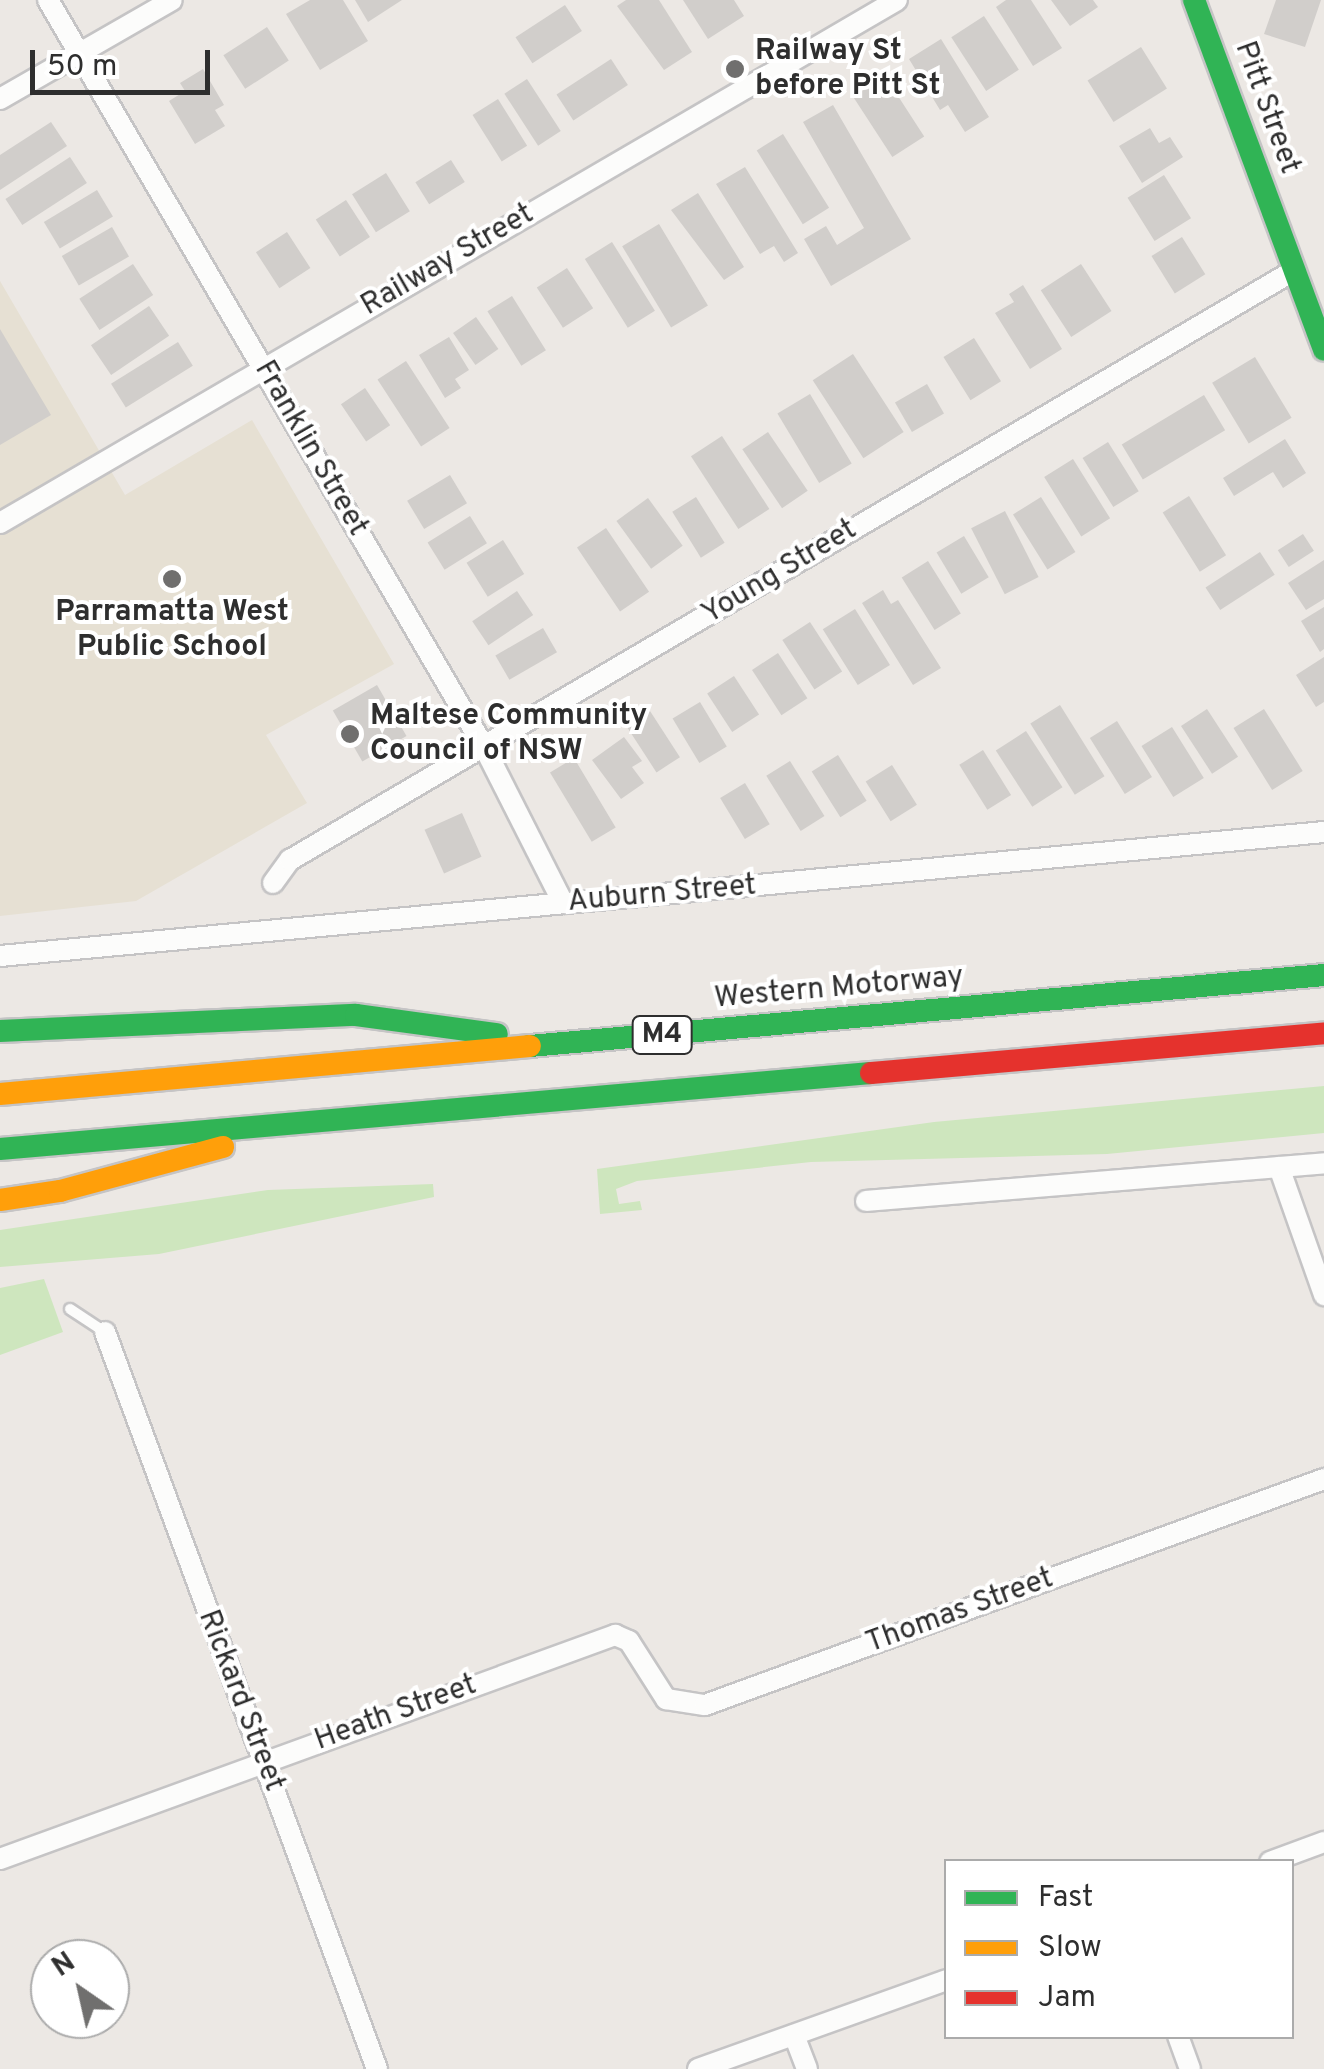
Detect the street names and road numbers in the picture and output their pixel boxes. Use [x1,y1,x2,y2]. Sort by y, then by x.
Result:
street label: Pitt Street [1225,37,1307,179]
street label: Railway Street [355,197,541,325]
street label: Franklin Street [245,355,375,543]
street label: Young Street [696,513,864,633]
street label: Auburn Street [566,869,758,921]
street label: Western Motorway [713,960,965,1018]
road number: M4 [630,1012,694,1058]
street label: Thomas Street [862,1561,1058,1663]
street label: Rickard Street [189,1605,291,1797]
street label: Heath Street [310,1668,482,1760]

